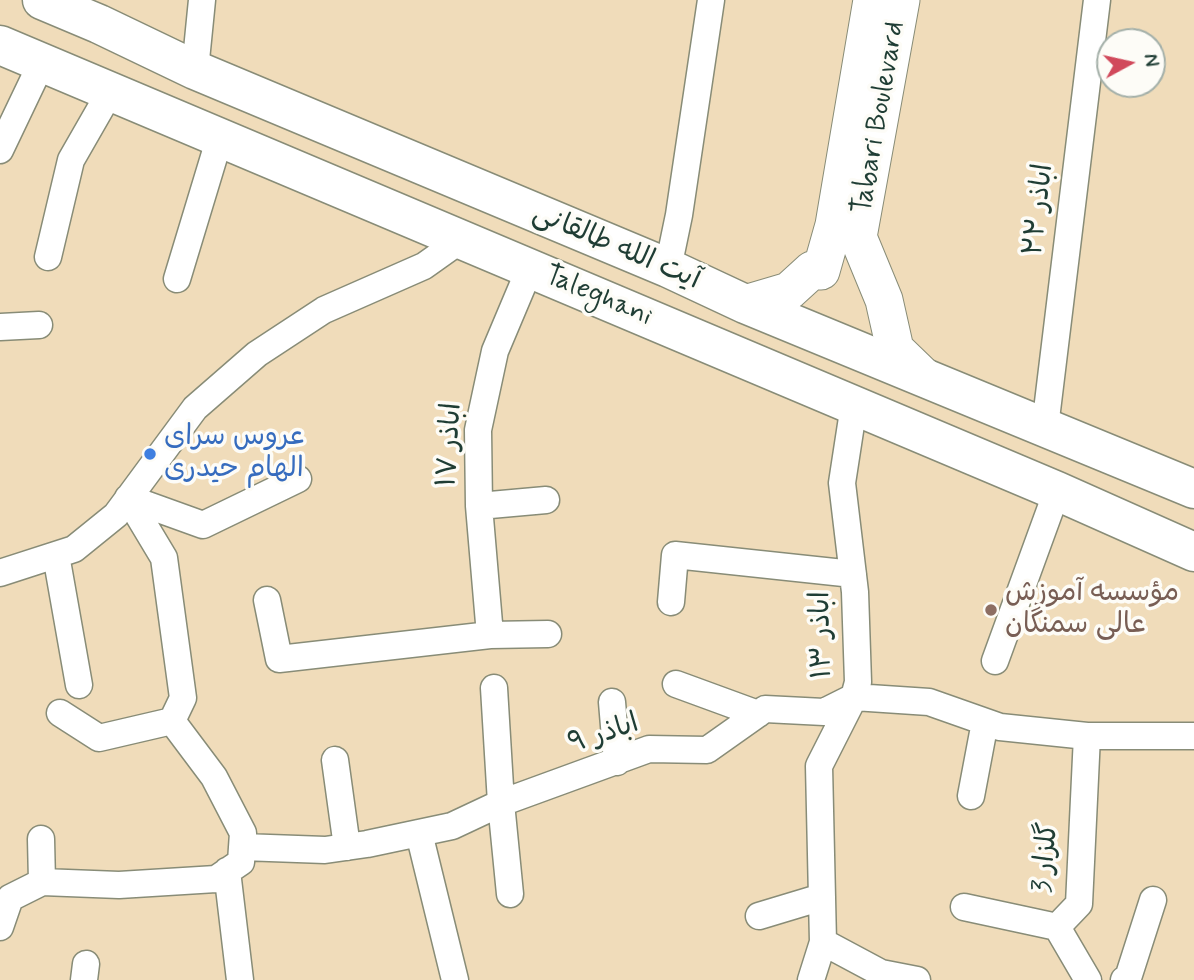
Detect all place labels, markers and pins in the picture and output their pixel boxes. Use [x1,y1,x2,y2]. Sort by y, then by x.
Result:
place label: عروس سرای الهام حیدری [164,421,306,487]
marker: عروس سرای الهام حیدری [142,446,158,462]
place label: مؤسسه آموزش عالی سمنگان [1005,577,1179,643]
marker: مؤسسه آموزش عالی سمنگان [983,602,999,618]

